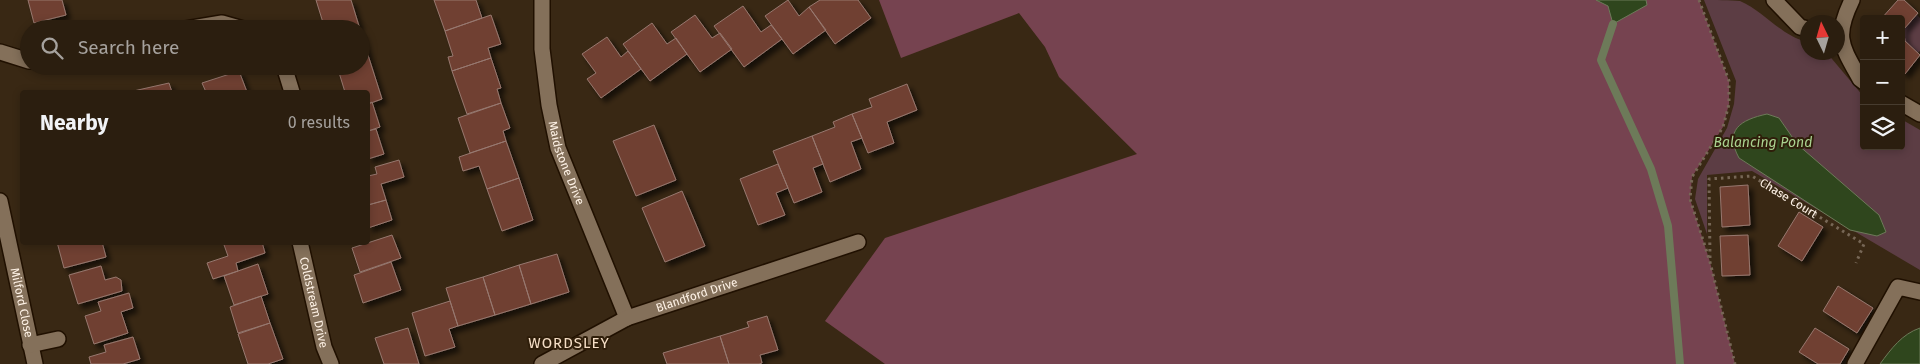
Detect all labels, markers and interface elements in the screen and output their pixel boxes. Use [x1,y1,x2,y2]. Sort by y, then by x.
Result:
north arrow [1800,15,1845,60]
map controls [1860,15,1905,150]
button: + [1860,15,1905,60]
search box [20,20,370,75]
icon: search [38,34,66,62]
text: Search here [78,36,179,59]
button: − [1860,60,1905,105]
button: layers [1860,105,1905,150]
text: Nearby [40,110,108,136]
text: 0 results [288,113,350,132]
street label: Maidstone Drive [546,120,587,207]
water label: Balancing Pond [1714,134,1812,151]
street label: Chase Court [1757,175,1821,221]
street label: Coldstream Drive [297,256,331,349]
street label: Milford Close [8,266,36,339]
street label: Blandford Drive [654,275,739,315]
district label: WORDSLEY [528,334,610,352]

